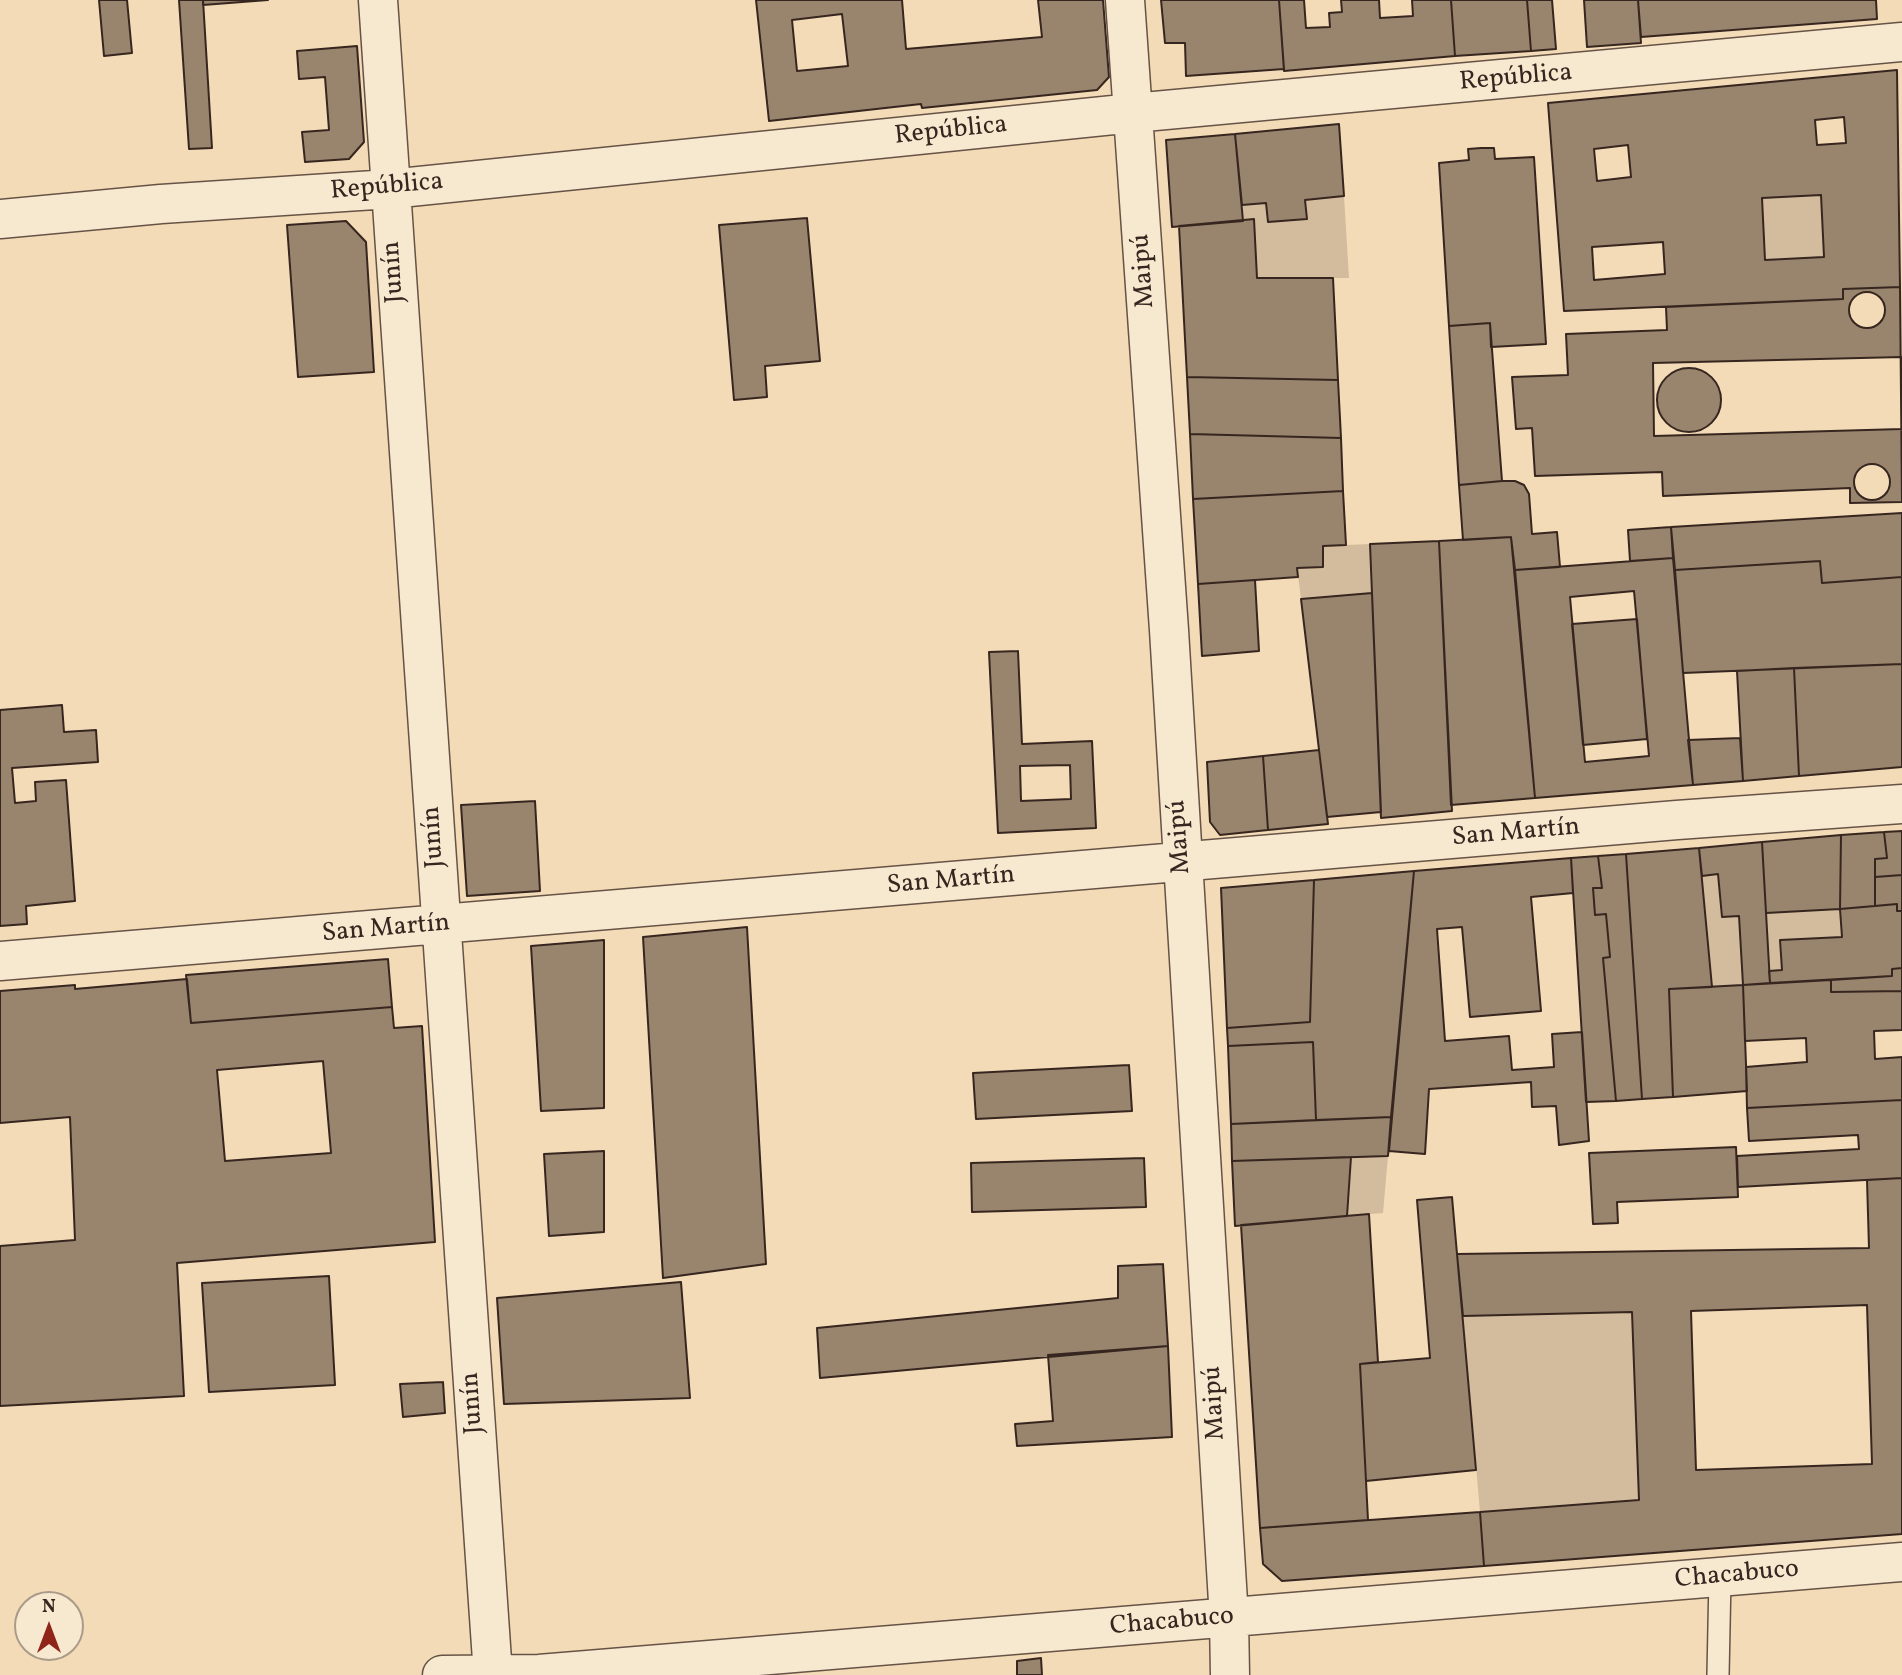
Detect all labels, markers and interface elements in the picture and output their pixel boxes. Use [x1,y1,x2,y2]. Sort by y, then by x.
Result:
street label: República [1458,59,1574,99]
street label: República [893,111,1009,153]
street label: República [329,168,445,208]
street label: Maipú [1127,233,1163,309]
street label: Junín [377,240,413,304]
street label: Maipú [1163,799,1199,875]
street label: Junín [417,805,453,869]
street label: San Martín [1451,813,1581,855]
street label: San Martín [886,861,1016,903]
street label: San Martín [321,909,451,951]
street label: Maipú [1198,1365,1234,1441]
street label: Junín [456,1371,492,1435]
street label: Chacabuco [1674,1555,1800,1597]
north arrow [14,1591,84,1661]
text: N [42,1594,56,1620]
street label: Chacabuco [1109,1602,1235,1644]

